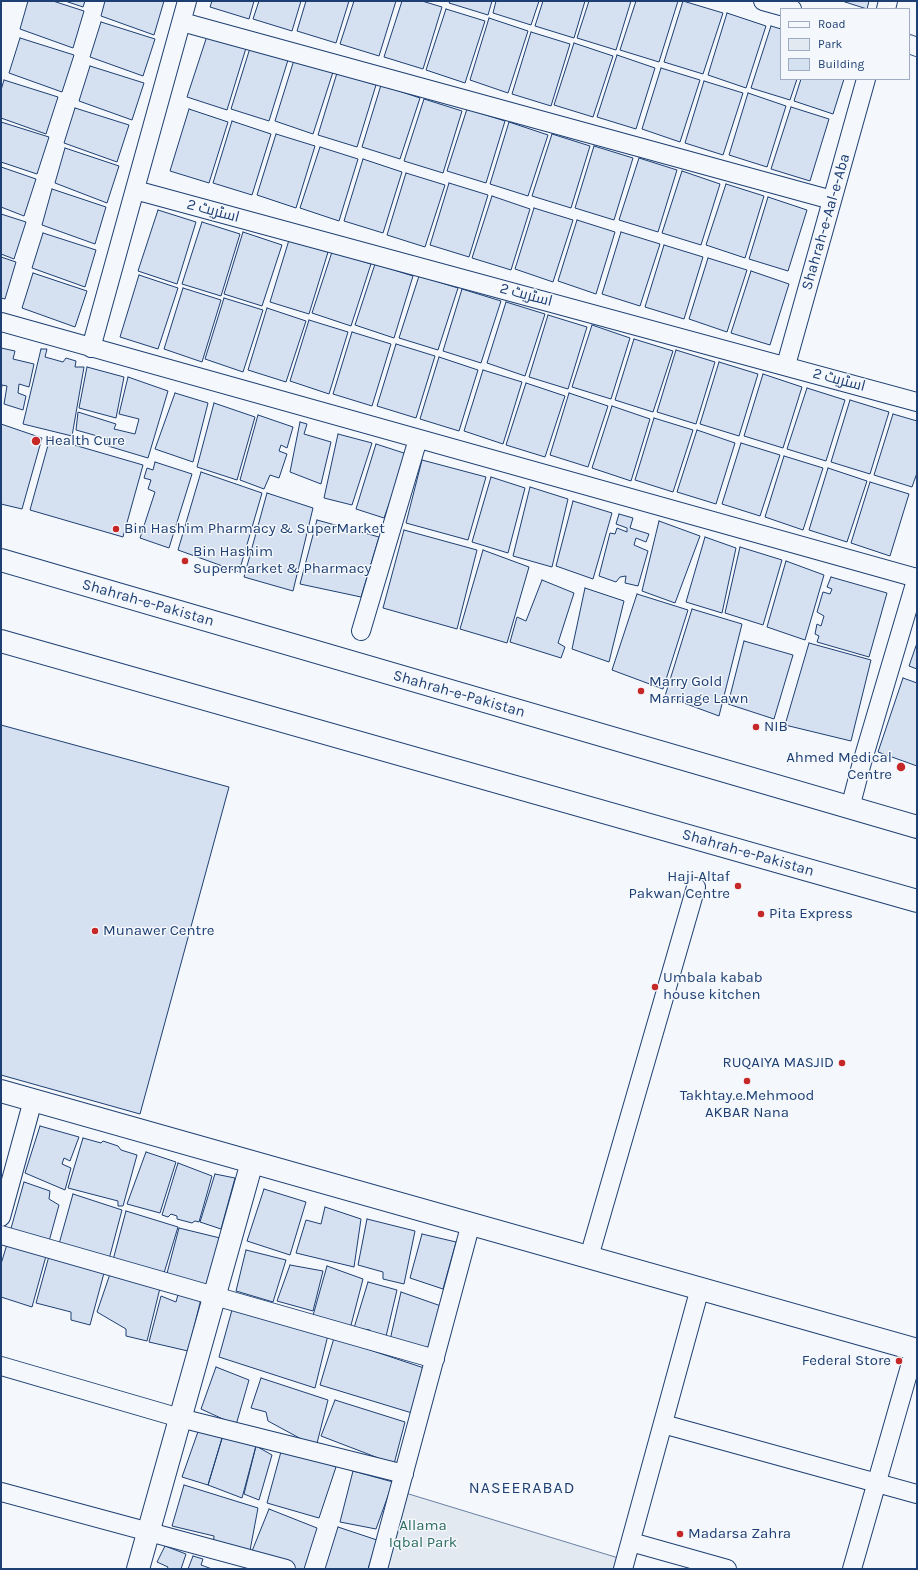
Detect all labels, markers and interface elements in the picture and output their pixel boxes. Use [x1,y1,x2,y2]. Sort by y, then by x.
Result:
legend [780,8,910,80]
text: Road [818,17,846,31]
text: Park [818,37,842,51]
text: Building [818,57,864,71]
street label: Shahrah-e-Aal-e-Aba [798,152,854,292]
street label: اسٹریٹ 2 [185,195,241,227]
street label: اسٹریٹ 2 [498,279,554,311]
street label: اسٹریٹ 2 [811,364,867,396]
place label: Health Cure [45,432,125,450]
marker: Health Cure [30,435,42,447]
place label: Bin Hashim Pharmacy & SuperMarket [124,520,385,538]
marker: Bin Hashim Pharmacy & SuperMarket [111,524,121,534]
place label: Bin Hashim Supermarket & Pharmacy [193,543,371,578]
marker: Bin Hashim Supermarket & Pharmacy [180,556,190,566]
street label: Shahrah-e-Pakistan [80,576,216,630]
street label: Shahrah-e-Pakistan [391,667,527,721]
place label: Marry Gold Marriage Lawn [649,673,748,708]
marker: Marry Gold Marriage Lawn [636,686,646,696]
place label: NIB [764,718,788,736]
marker: NIB [751,722,761,732]
place label: Ahmed Medical Centre [786,749,892,784]
marker: Ahmed Medical Centre [895,761,907,773]
street label: Shahrah-e-Pakistan [680,826,816,880]
place label: Haji Altaf Pakwan Centre [629,868,730,903]
marker: Haji Altaf Pakwan Centre [733,881,743,891]
place label: Pita Express [769,905,853,923]
marker: Pita Express [756,909,766,919]
place label: Munawer Centre [103,922,214,940]
marker: Munawer Centre [90,926,100,936]
place label: Umbala kabab house kitchen [663,969,763,1004]
marker: Umbala kabab house kitchen [650,982,660,992]
place label: RUQAIYA MASJID [723,1054,834,1072]
marker: RUQAIYA MASJID [837,1058,847,1068]
marker: Takhtay.e.Mehmood AKBAR Nana [742,1076,752,1086]
place label: Takhtay.e.Mehmood AKBAR Nana [680,1087,814,1122]
place label: Federal Store [802,1352,891,1370]
marker: Federal Store [894,1356,904,1366]
district label: NASEERABAD [469,1478,575,1498]
park label: Allama Iqbal Park [389,1517,457,1552]
place label: Madarsa Zahra [688,1525,791,1543]
marker: Madarsa Zahra [675,1529,685,1539]

